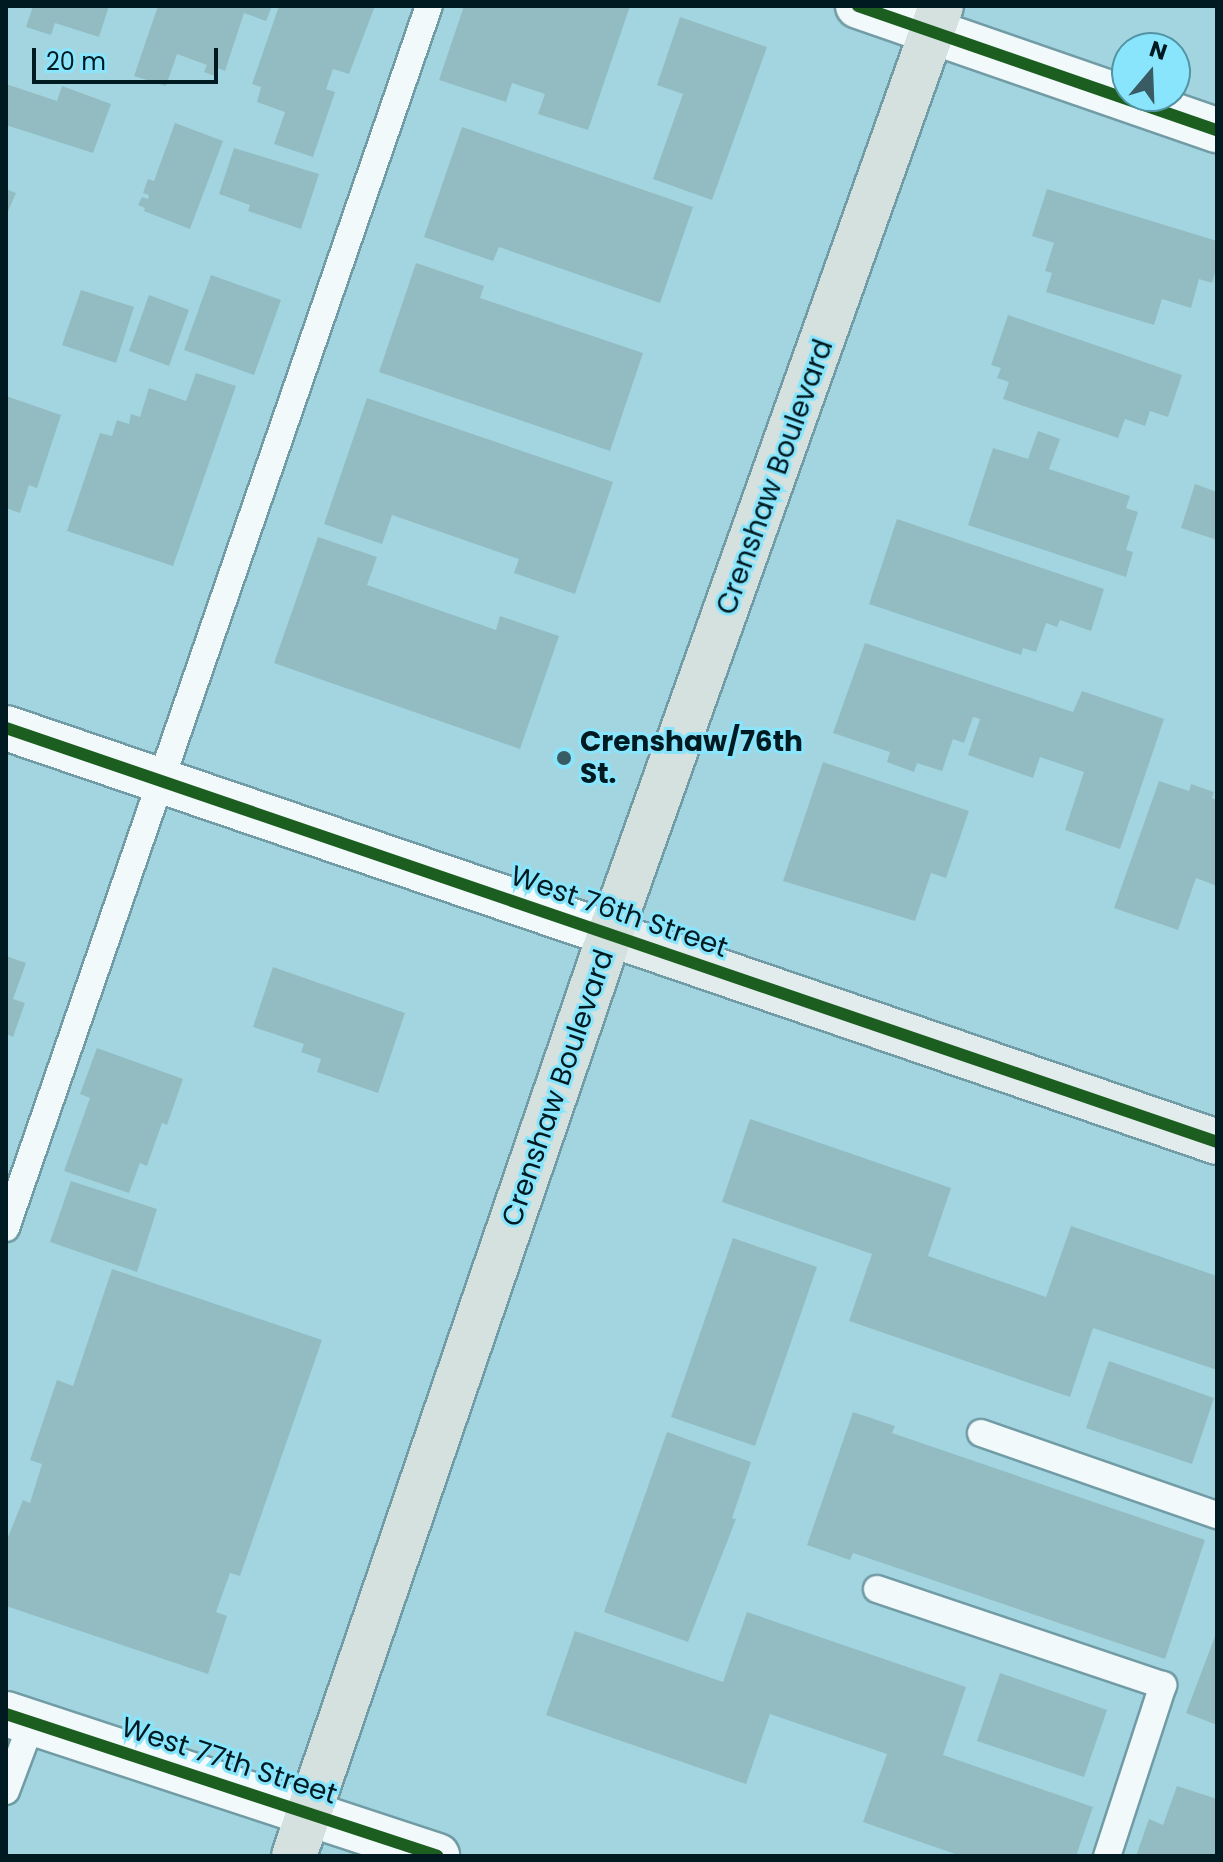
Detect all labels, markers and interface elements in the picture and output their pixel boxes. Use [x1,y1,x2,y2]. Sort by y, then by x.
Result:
scale bar [36,32,222,82]
north arrow [1111,32,1191,112]
text: N [1145,33,1171,68]
text: 20 m [46,45,106,78]
street label: Crenshaw Boulevard [710,335,840,619]
place label: Crenshaw/76th St. [580,725,803,791]
marker: Crenshaw/76th St. [555,749,573,767]
street label: West 76th Street [506,859,732,965]
street label: Crenshaw Boulevard [495,945,621,1231]
street label: West 77th Street [117,1710,341,1812]

